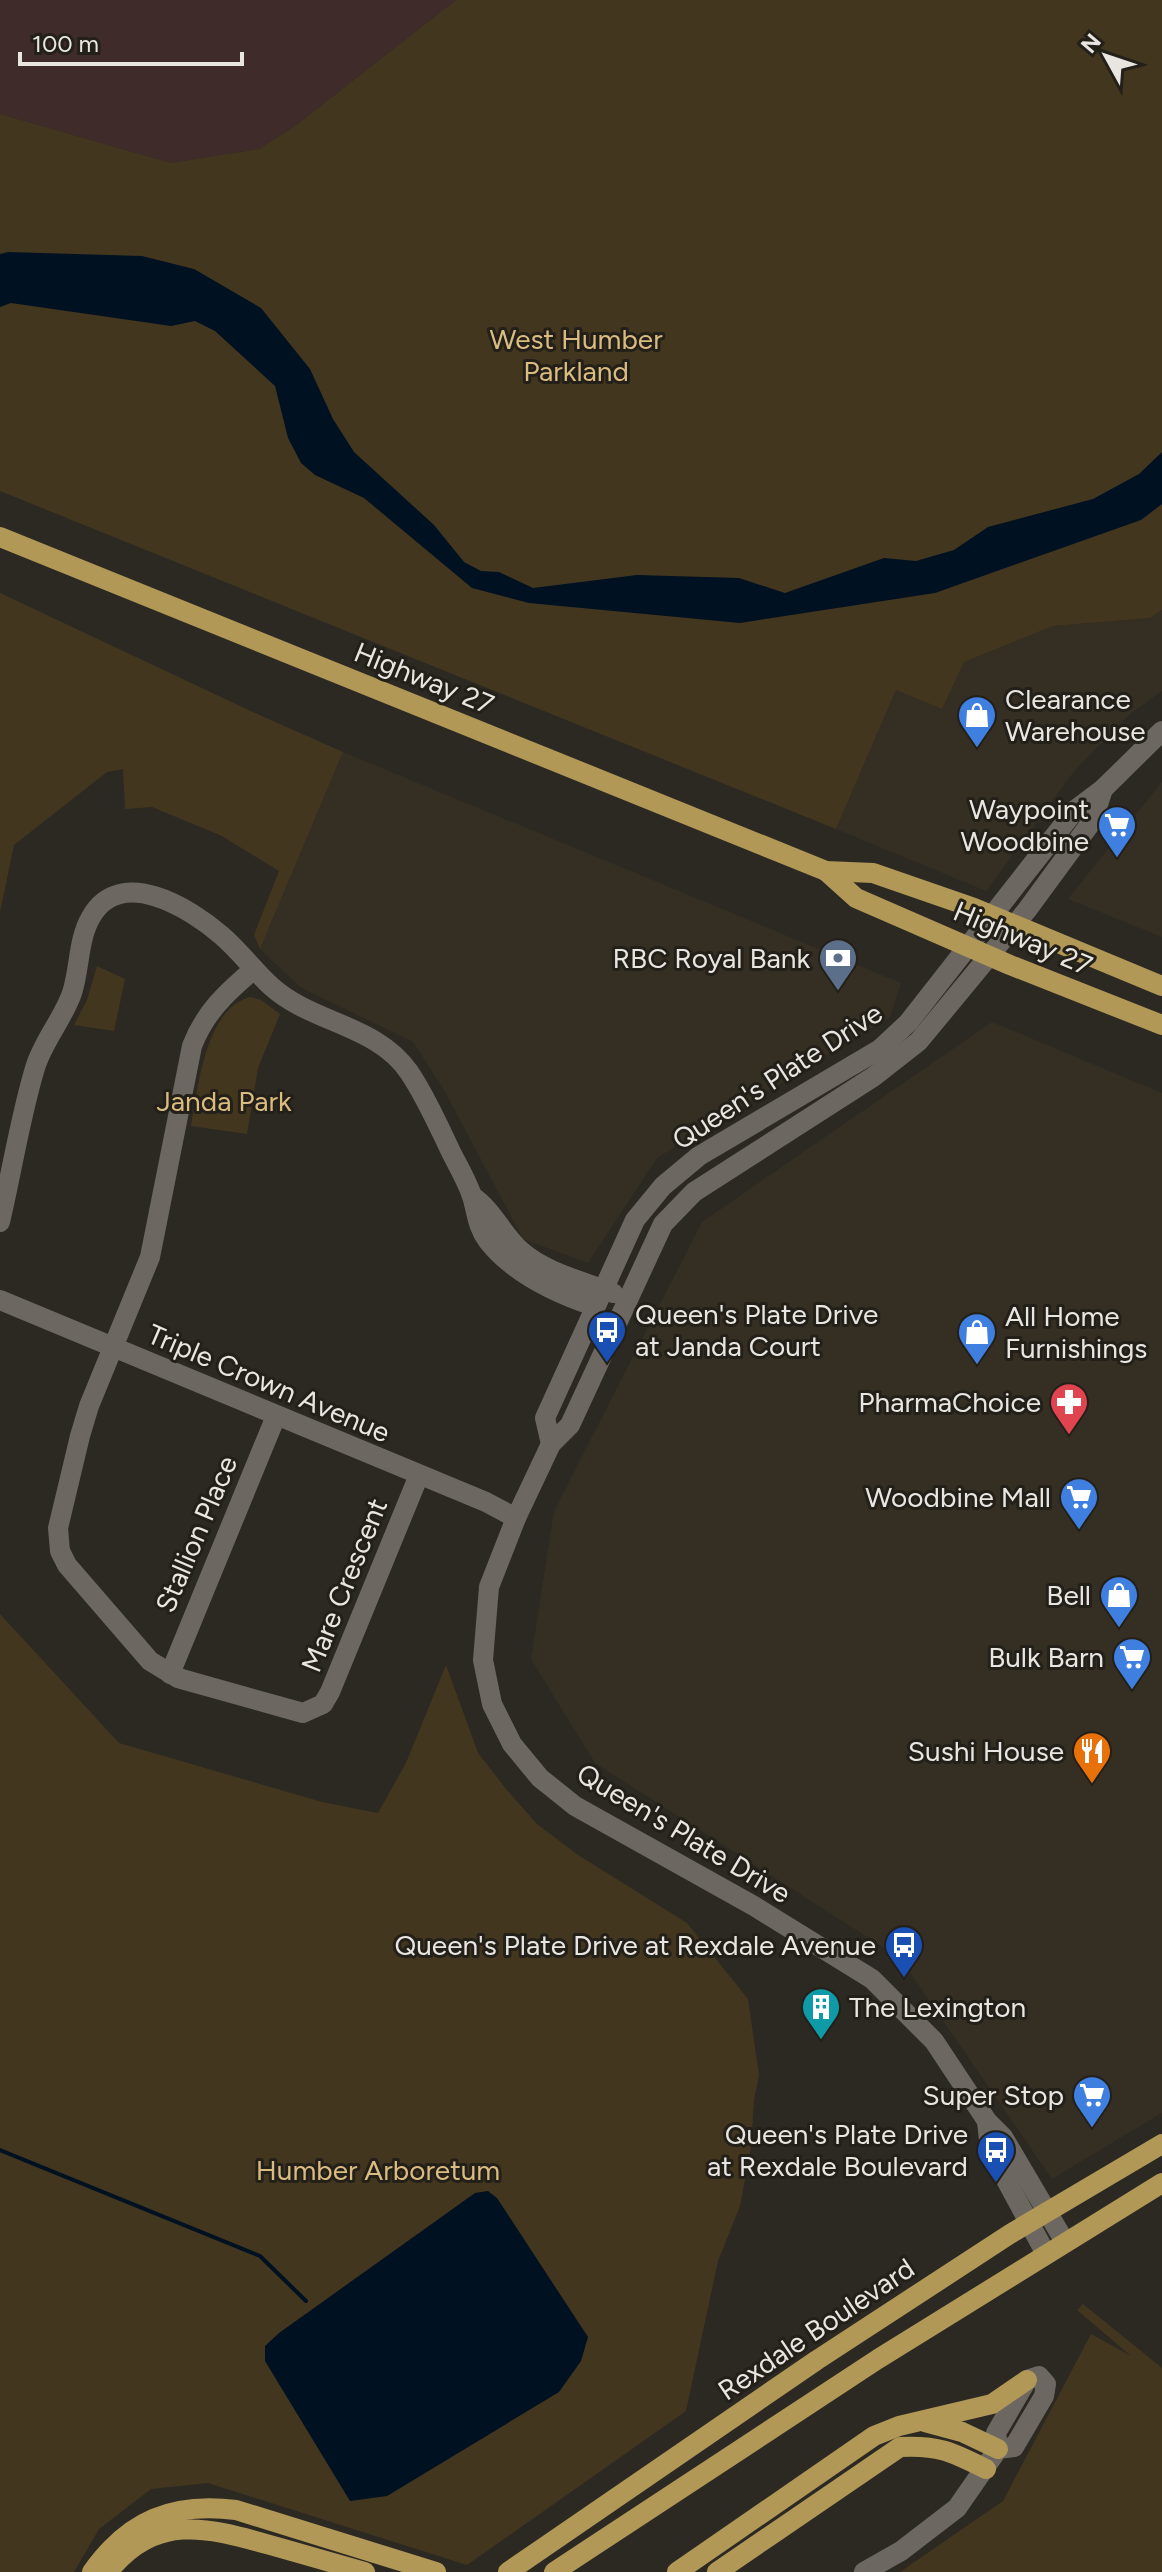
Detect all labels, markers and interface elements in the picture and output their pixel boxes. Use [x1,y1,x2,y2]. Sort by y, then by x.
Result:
scale bar [20,16,242,66]
north arrow [1066,16,1146,96]
text: N [1075,28,1107,59]
text: 100 m [32,29,99,58]
park label: West Humber Parkland [489,322,663,388]
street label: Highway 27 [349,635,499,721]
place label: Clearance Warehouse [1005,682,1146,748]
shop icon: Clearance Warehouse [956,694,998,749]
place label: Waypoint Woodbine [961,792,1089,858]
supermarket icon: Waypoint Woodbine [1096,804,1138,859]
street label: Highway 27 [949,894,1097,982]
bank icon: RBC Royal Bank [817,937,859,992]
place label: RBC Royal Bank [613,941,810,975]
street label: Queen's Plate Drive [666,995,888,1157]
park label: Janda Park [156,1084,292,1118]
place label: Queen's Plate Drive at Janda Court [635,1297,878,1363]
place label: All Home Furnishings [1005,1299,1147,1365]
bus stop icon: Queen's Plate Drive at Janda Court [586,1309,628,1364]
shop icon: All Home Furnishings [956,1311,998,1366]
street label: Triple Crown Avenue [143,1317,395,1449]
pharmacy icon: PharmaChoice [1048,1381,1090,1436]
place label: PharmaChoice [858,1385,1041,1419]
street label: Stallion Place [148,1451,244,1617]
supermarket icon: Woodbine Mall [1058,1476,1100,1531]
place label: Woodbine Mall [865,1480,1051,1514]
street label: Mare Crescent [294,1493,394,1677]
shop icon: Bell [1098,1574,1140,1629]
place label: Bell [1046,1578,1091,1612]
supermarket icon: Bulk Barn [1111,1636,1153,1691]
place label: Bulk Barn [988,1640,1104,1674]
restaurant icon: Sushi House [1071,1730,1113,1785]
place label: Sushi House [908,1734,1064,1768]
street label: Queen's Plate Drive [571,1756,797,1910]
bus stop icon: Queen's Plate Drive at Rexdale Avenue [883,1924,925,1979]
place label: Queen's Plate Drive at Rexdale Avenue [394,1928,876,1962]
building icon: The Lexington [800,1986,842,2041]
place label: The Lexington [849,1990,1026,2024]
supermarket icon: Super Stop [1071,2074,1113,2129]
place label: Super Stop [922,2078,1064,2112]
place label: Queen's Plate Drive at Rexdale Boulevard [707,2117,968,2183]
bus stop icon: Queen's Plate Drive at Rexdale Boulevard [975,2129,1017,2184]
park label: Humber Arboretum [256,2153,500,2187]
street label: Rexdale Boulevard [711,2251,921,2407]

